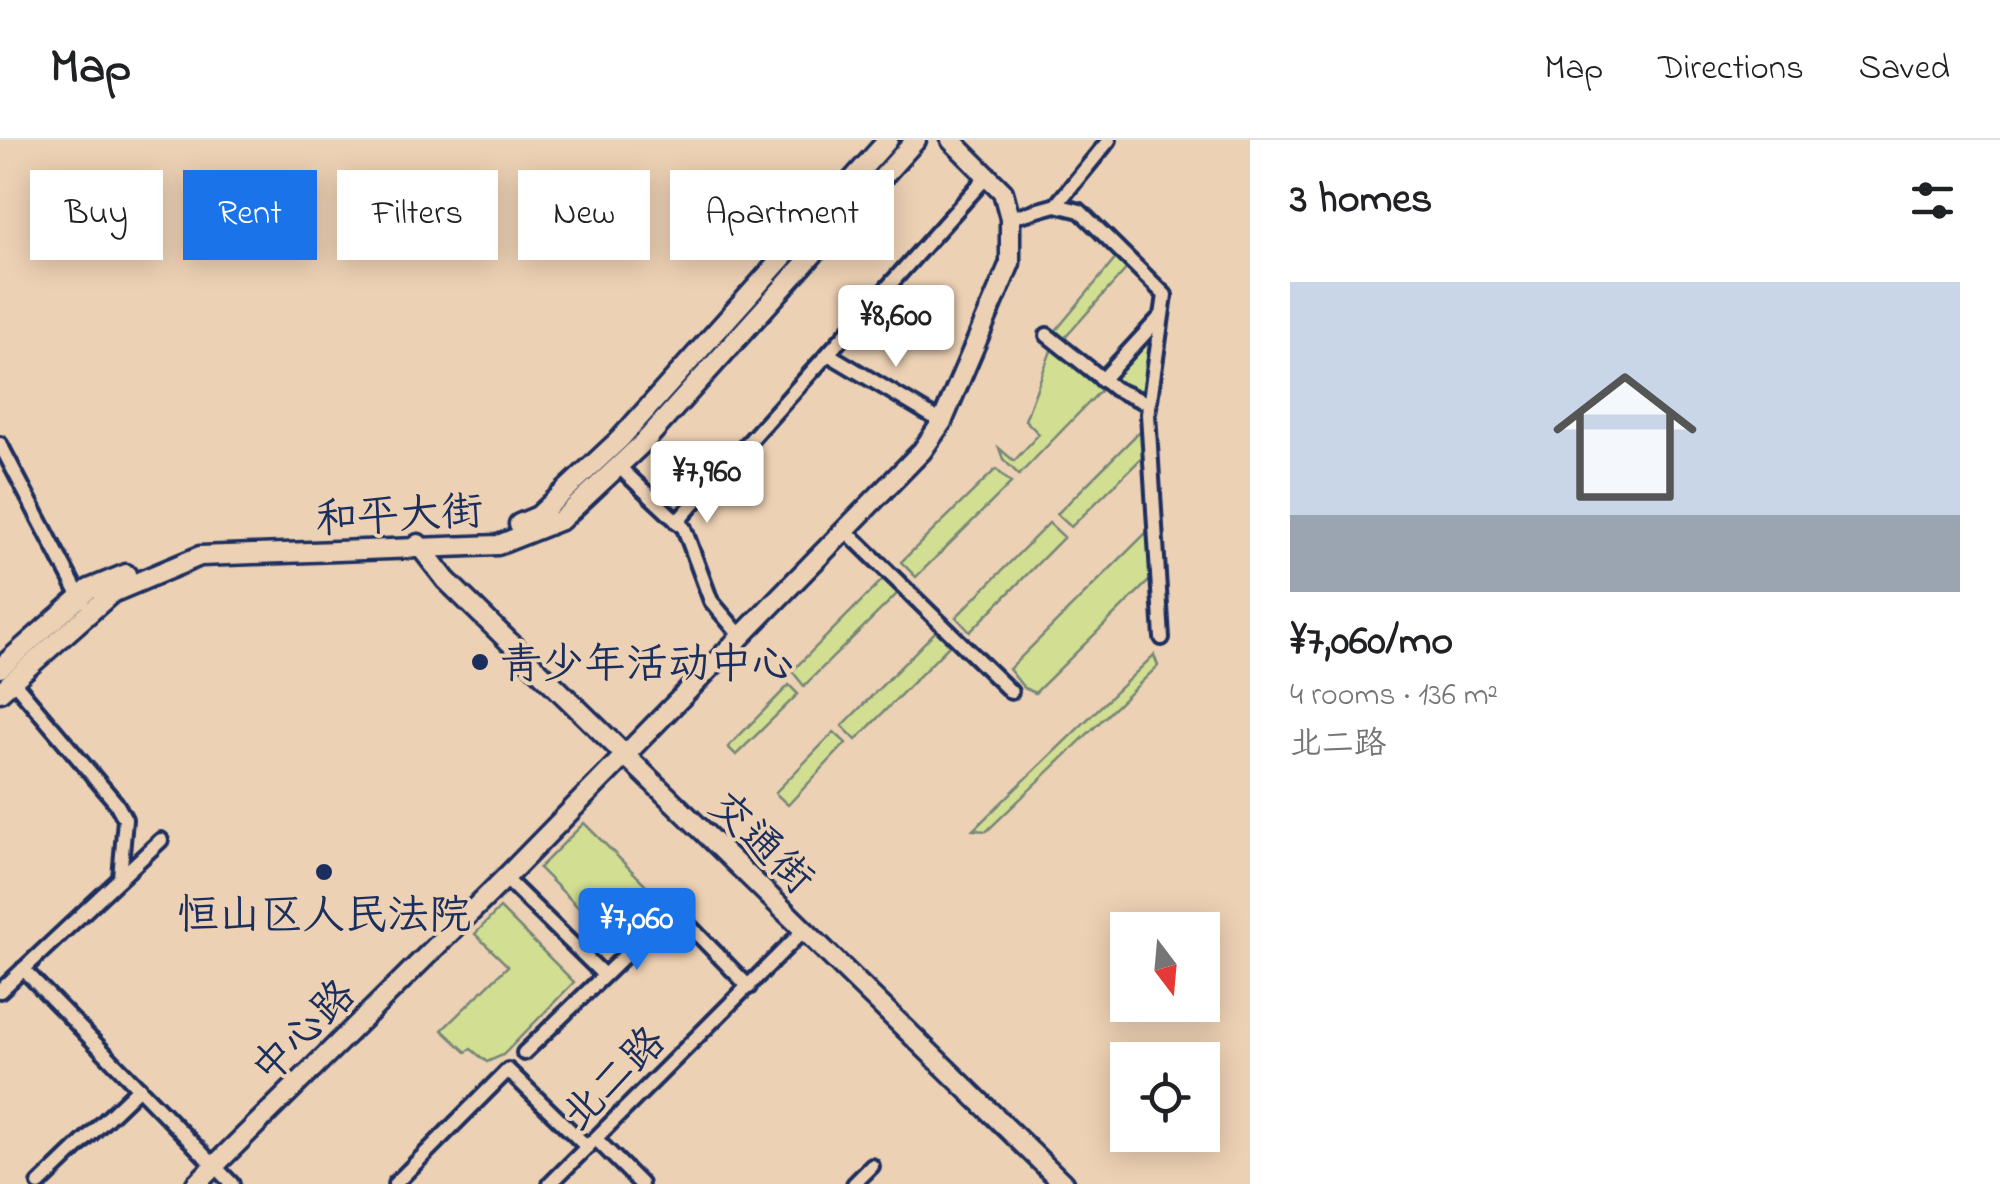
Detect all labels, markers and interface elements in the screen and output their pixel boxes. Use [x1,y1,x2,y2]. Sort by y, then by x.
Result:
text: Map [50,34,131,104]
text: Map [1544,44,1603,95]
text: Directions [1658,44,1804,95]
text: Saved [1859,44,1950,95]
chip: Buy [30,170,163,260]
chip: Rent [183,170,317,260]
chip: Filters [337,170,498,260]
chip: New [518,170,650,260]
chip: Apartment [670,170,894,260]
text: 3 homes [1290,170,1432,231]
icon: filters [1905,173,1960,228]
pin: ¥8,600 [815,285,977,370]
text: ¥8,600 [860,294,932,341]
icon: home [1535,347,1715,527]
pin: ¥7,960 [626,441,788,526]
text: ¥7,960 [673,450,741,497]
street label: 和平大街 [314,483,485,552]
text: ¥7,060/mo [1290,612,1453,673]
place label: 青少年活动中心 [500,636,794,697]
marker: 青少年活动中心 [469,651,491,673]
text: 4 rooms · 136 m² [1290,673,1498,720]
text: 北二路 [1290,722,1386,769]
street label: 交通街 [693,779,826,910]
marker: 恒山区人民法院 [313,861,335,883]
place label: 恒山区人民法院 [177,887,471,948]
pin: ¥7,060 [556,888,718,973]
text: ¥7,060 [601,897,673,944]
north arrow [1110,912,1220,1022]
map controls [1110,912,1220,1152]
street label: 中心路 [239,967,371,1099]
street label: 北二路 [549,1014,681,1146]
button: locate [1110,1042,1220,1152]

